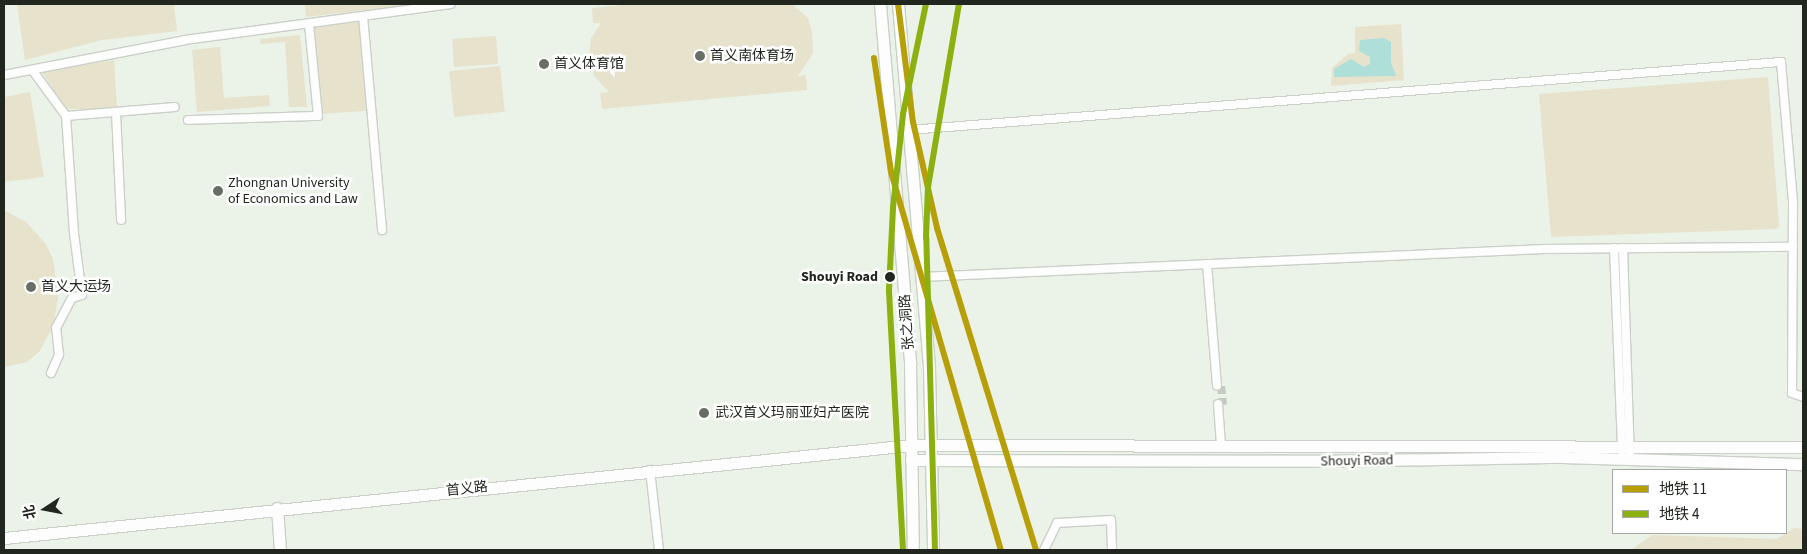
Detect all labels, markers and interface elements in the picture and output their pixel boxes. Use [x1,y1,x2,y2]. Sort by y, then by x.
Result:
place label: 首义南体育场 [710,48,794,64]
marker: 首义南体育场 [694,50,706,62]
place label: 首义体育馆 [554,56,624,72]
marker: 首义体育馆 [538,58,550,70]
place label: Zhongnan University of Economics and Law [228,175,358,208]
marker: Zhongnan University of Economics and Law [212,185,224,197]
place label: Shouyi Road [801,269,878,285]
marker: Shouyi Road [882,269,898,285]
place label: 首义大运场 [41,279,111,295]
marker: 首义大运场 [25,281,37,293]
street label: 张之洞路 [897,293,917,351]
place label: 武汉首义玛丽亚妇产医院 [715,405,869,421]
marker: 武汉首义玛丽亚妇产医院 [697,406,711,420]
street label: Shouyi Road [1320,452,1394,470]
legend [1612,469,1787,534]
street label: 首义路 [445,478,489,500]
text: 地铁 11 [1659,479,1707,500]
north arrow [20,484,70,534]
text: 北 [19,503,41,521]
text: 地铁 4 [1659,504,1699,525]

